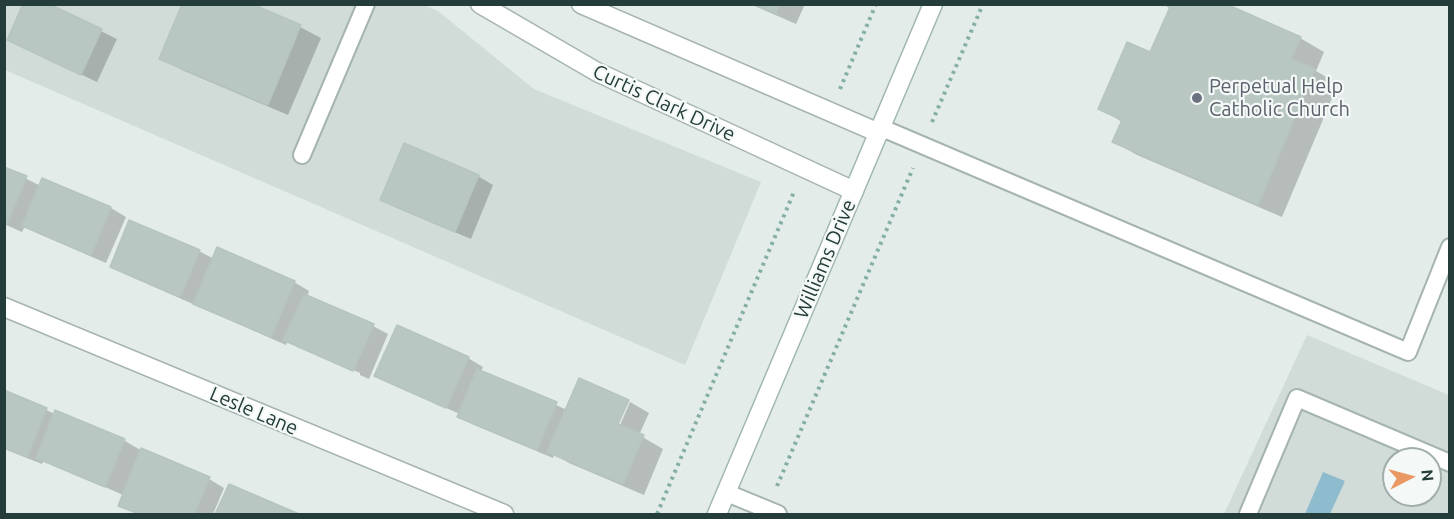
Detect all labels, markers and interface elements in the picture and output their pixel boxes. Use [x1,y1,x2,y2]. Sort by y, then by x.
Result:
street label: Curtis Clark Drive [589,59,739,147]
place label: Perpetual Help Catholic Church [1209,74,1350,121]
marker: Perpetual Help Catholic Church [1190,91,1204,105]
street label: Williams Drive [789,196,861,322]
street label: Lesle Lane [206,382,302,440]
north arrow [1382,447,1442,507]
text: N [1418,468,1437,482]

